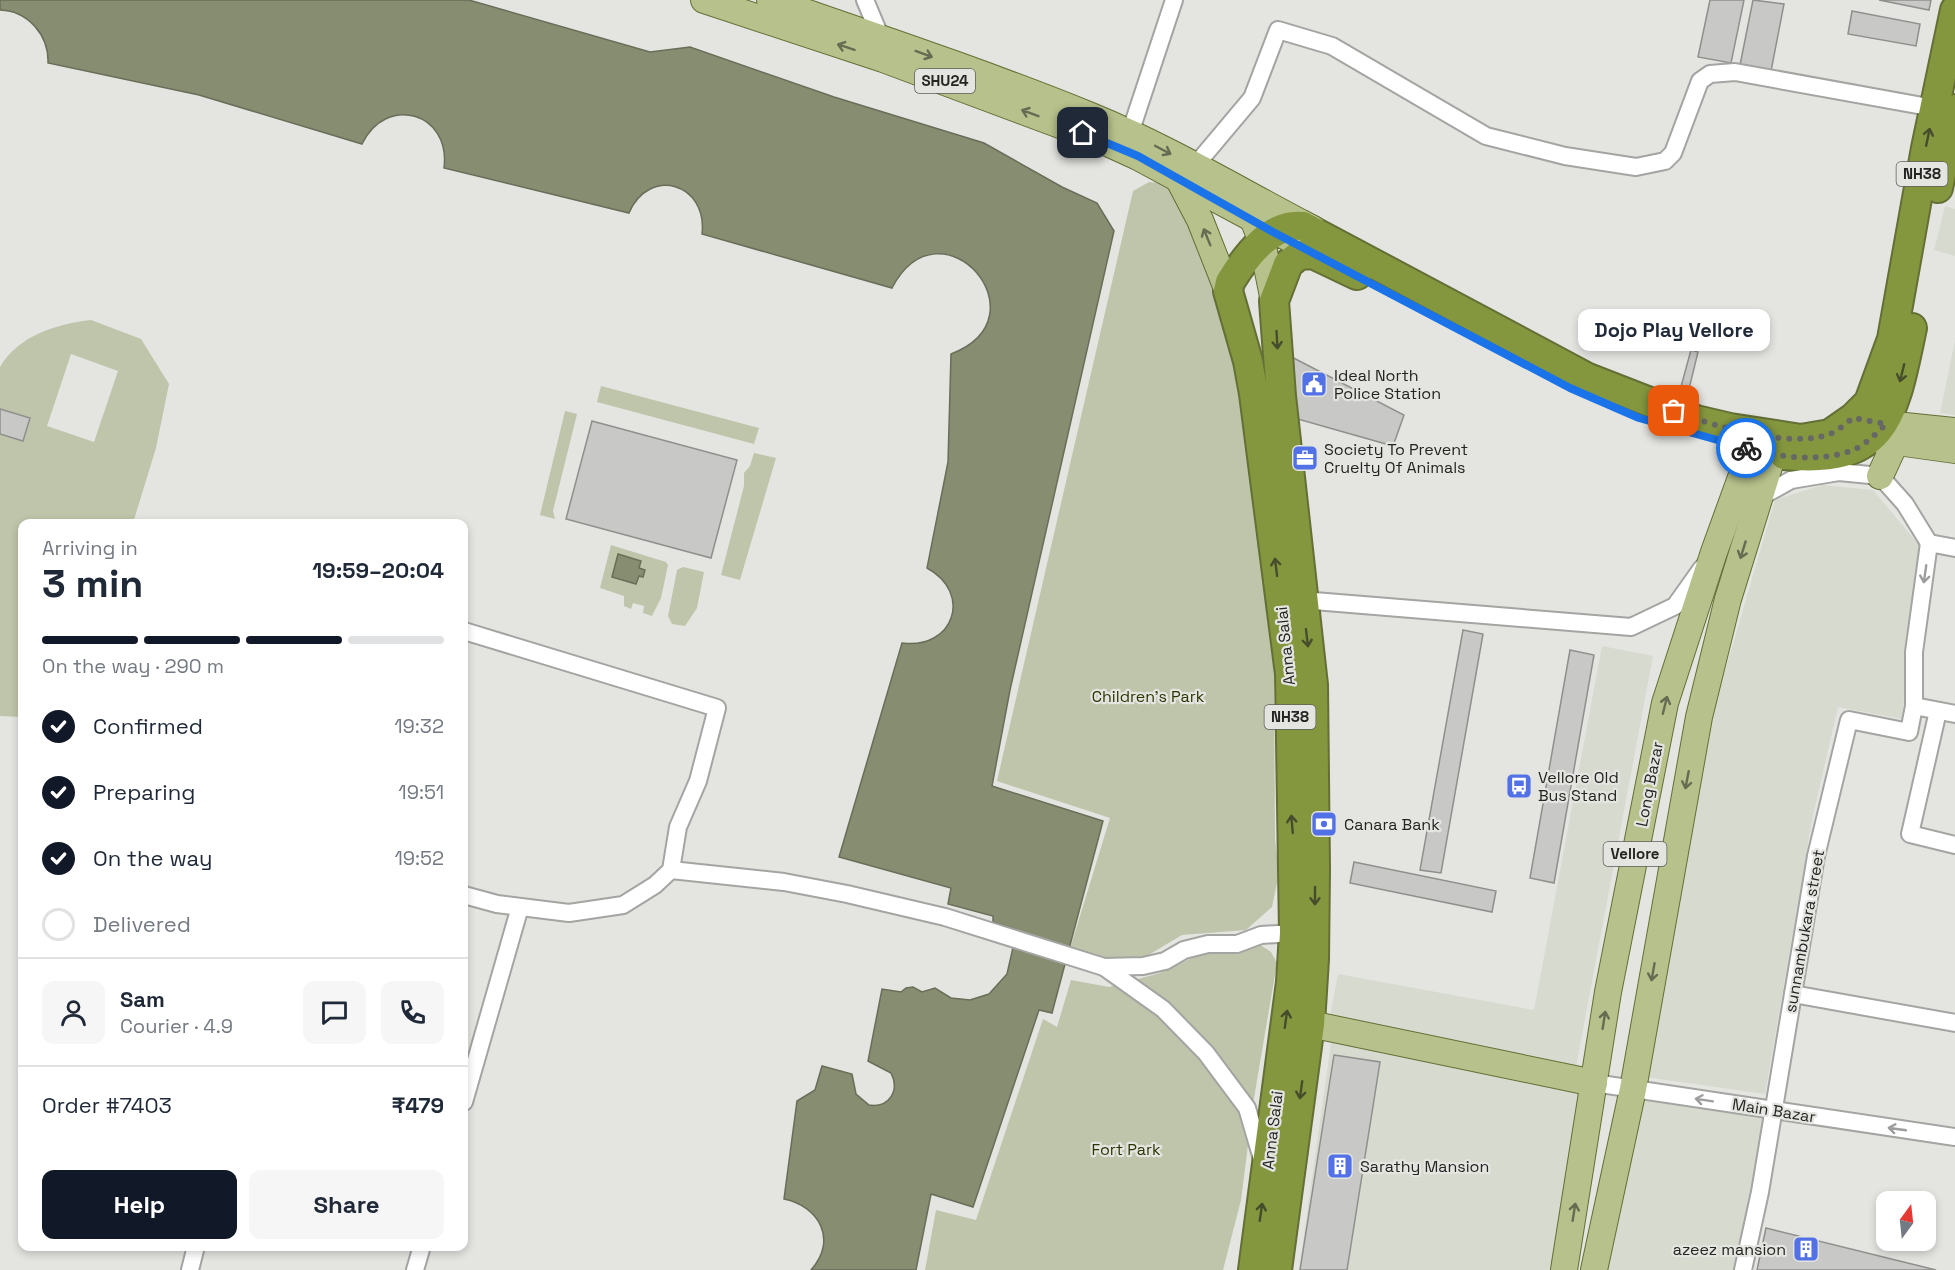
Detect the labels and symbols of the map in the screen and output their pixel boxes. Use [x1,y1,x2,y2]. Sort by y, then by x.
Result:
one-way arrow [837,41,856,52]
one-way arrow [915,49,933,60]
road number: SHU24 [915,69,975,93]
one-way arrow [1021,106,1040,117]
pin [1057,107,1108,158]
one-way arrow [1923,128,1935,147]
one-way arrow [1154,145,1172,156]
road number: NH38 [1896,162,1948,186]
one-way arrow [1201,228,1212,247]
callout: Dojo Play Vellore [1578,309,1770,351]
one-way arrow [1271,330,1282,349]
one-way arrow [1896,363,1908,382]
place label: Ideal North Police Station [1334,365,1441,404]
public building icon: Ideal North Police Station [1299,369,1329,399]
pin [1648,385,1699,436]
courier [1716,418,1776,478]
place label: Society To Prevent Cruelty Of Animals [1324,439,1468,478]
office icon: Society To Prevent Cruelty Of Animals [1290,443,1320,473]
one-way arrow [1737,540,1748,559]
one-way arrow [1270,558,1281,578]
one-way arrow [1919,564,1930,584]
street label: Anna Salai [1271,606,1300,686]
one-way arrow [1302,628,1313,648]
park label: Children's Park [1092,686,1205,707]
one-way arrow [1660,695,1671,714]
road number: NH38 [1264,705,1316,729]
street label: Long Bazar [1631,740,1668,828]
place label: Vellore Old Bus Stand [1538,767,1619,806]
one-way arrow [1681,770,1692,790]
bus stop icon: Vellore Old Bus Stand [1504,771,1534,801]
bank icon: Canara Bank [1309,809,1339,839]
place label: Canara Bank [1344,814,1440,835]
one-way arrow [1286,815,1297,835]
road number: Vellore [1604,842,1666,866]
street label: sunnambukara street [1780,848,1829,1014]
one-way arrow [1309,886,1321,906]
one-way arrow [1647,962,1658,982]
one-way arrow [1281,1009,1292,1029]
one-way arrow [1599,1010,1610,1030]
one-way arrow [1295,1080,1306,1100]
street label: Anna Salai [1257,1090,1288,1171]
one-way arrow [1695,1094,1715,1105]
street label: Main Bazar [1731,1094,1817,1127]
one-way arrow [1888,1124,1907,1135]
park label: Fort Park [1091,1139,1161,1160]
building icon: Sarathy Mansion [1325,1151,1355,1181]
place label: Sarathy Mansion [1360,1156,1489,1177]
north arrow [1876,1191,1936,1251]
one-way arrow [1256,1203,1267,1223]
one-way arrow [1568,1203,1579,1223]
building icon: azeez mansion [1791,1234,1821,1264]
place label: azeez mansion [1673,1239,1786,1260]

